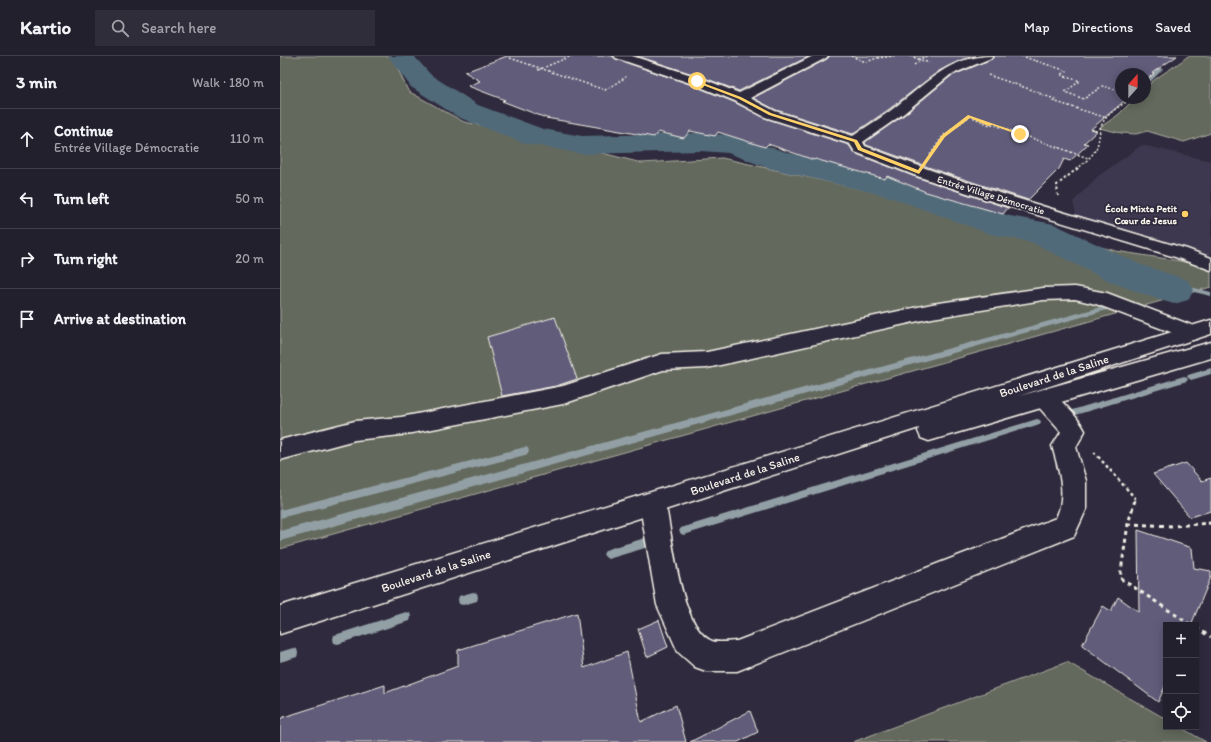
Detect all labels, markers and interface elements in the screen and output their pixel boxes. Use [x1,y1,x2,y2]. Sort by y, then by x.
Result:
search box [95,10,375,46]
text: Kartio [20,16,71,39]
icon: search [109,17,131,39]
text: Search here [141,19,216,37]
text: Map [1024,19,1050,36]
text: Directions [1072,19,1133,36]
text: Saved [1155,19,1191,36]
north arrow [1115,68,1151,104]
text: 3 min [16,72,57,92]
route start [688,72,706,90]
text: Walk · 180 m [192,75,264,90]
text: Continue [54,122,113,140]
route end [1011,125,1029,143]
icon: ahead [16,128,38,150]
text: 110 m [230,131,264,146]
text: Entrée Village Démocratie [54,140,199,155]
street label: Entrée Village Démocratie [936,172,1047,218]
icon: left [16,188,38,210]
text: Turn left [54,190,109,208]
text: 50 m [235,191,264,206]
place label: École Mixte Petit Cœur de Jesus [1105,202,1178,227]
marker: École Mixte Petit Cœur de Jesus [1180,209,1190,219]
icon: right [16,248,38,270]
text: Turn right [54,250,118,268]
text: 20 m [235,251,264,266]
icon: arrive [16,308,38,330]
text: Arrive at destination [54,310,186,328]
street label: Boulevard de la Saline [997,352,1111,400]
street label: Boulevard de la Saline [688,450,802,498]
street label: Boulevard de la Saline [379,547,493,595]
map controls [1163,622,1199,730]
button: + [1163,622,1199,658]
button: − [1163,658,1199,694]
button: locate [1163,694,1199,730]

